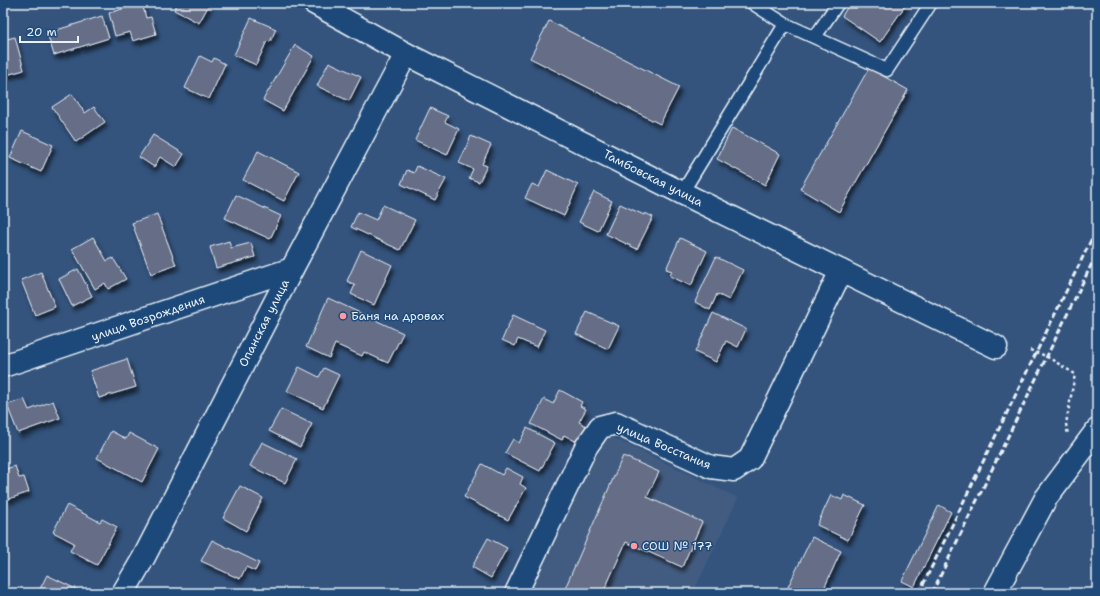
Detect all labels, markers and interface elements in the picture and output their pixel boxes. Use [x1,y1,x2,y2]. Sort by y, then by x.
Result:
scale bar [20,18,78,44]
text: 20 m [26,24,57,40]
street label: Тамбовская улица [600,146,706,210]
street label: Опанская улица [235,276,293,370]
street label: улица Возрождения [89,291,207,345]
place label: Баня на дровах [351,308,444,324]
marker: Баня на дровах [338,311,348,321]
street label: улица Восстания [615,419,713,473]
place label: СОШ № 177 [642,538,712,554]
marker: СОШ № 177 [629,541,639,551]

